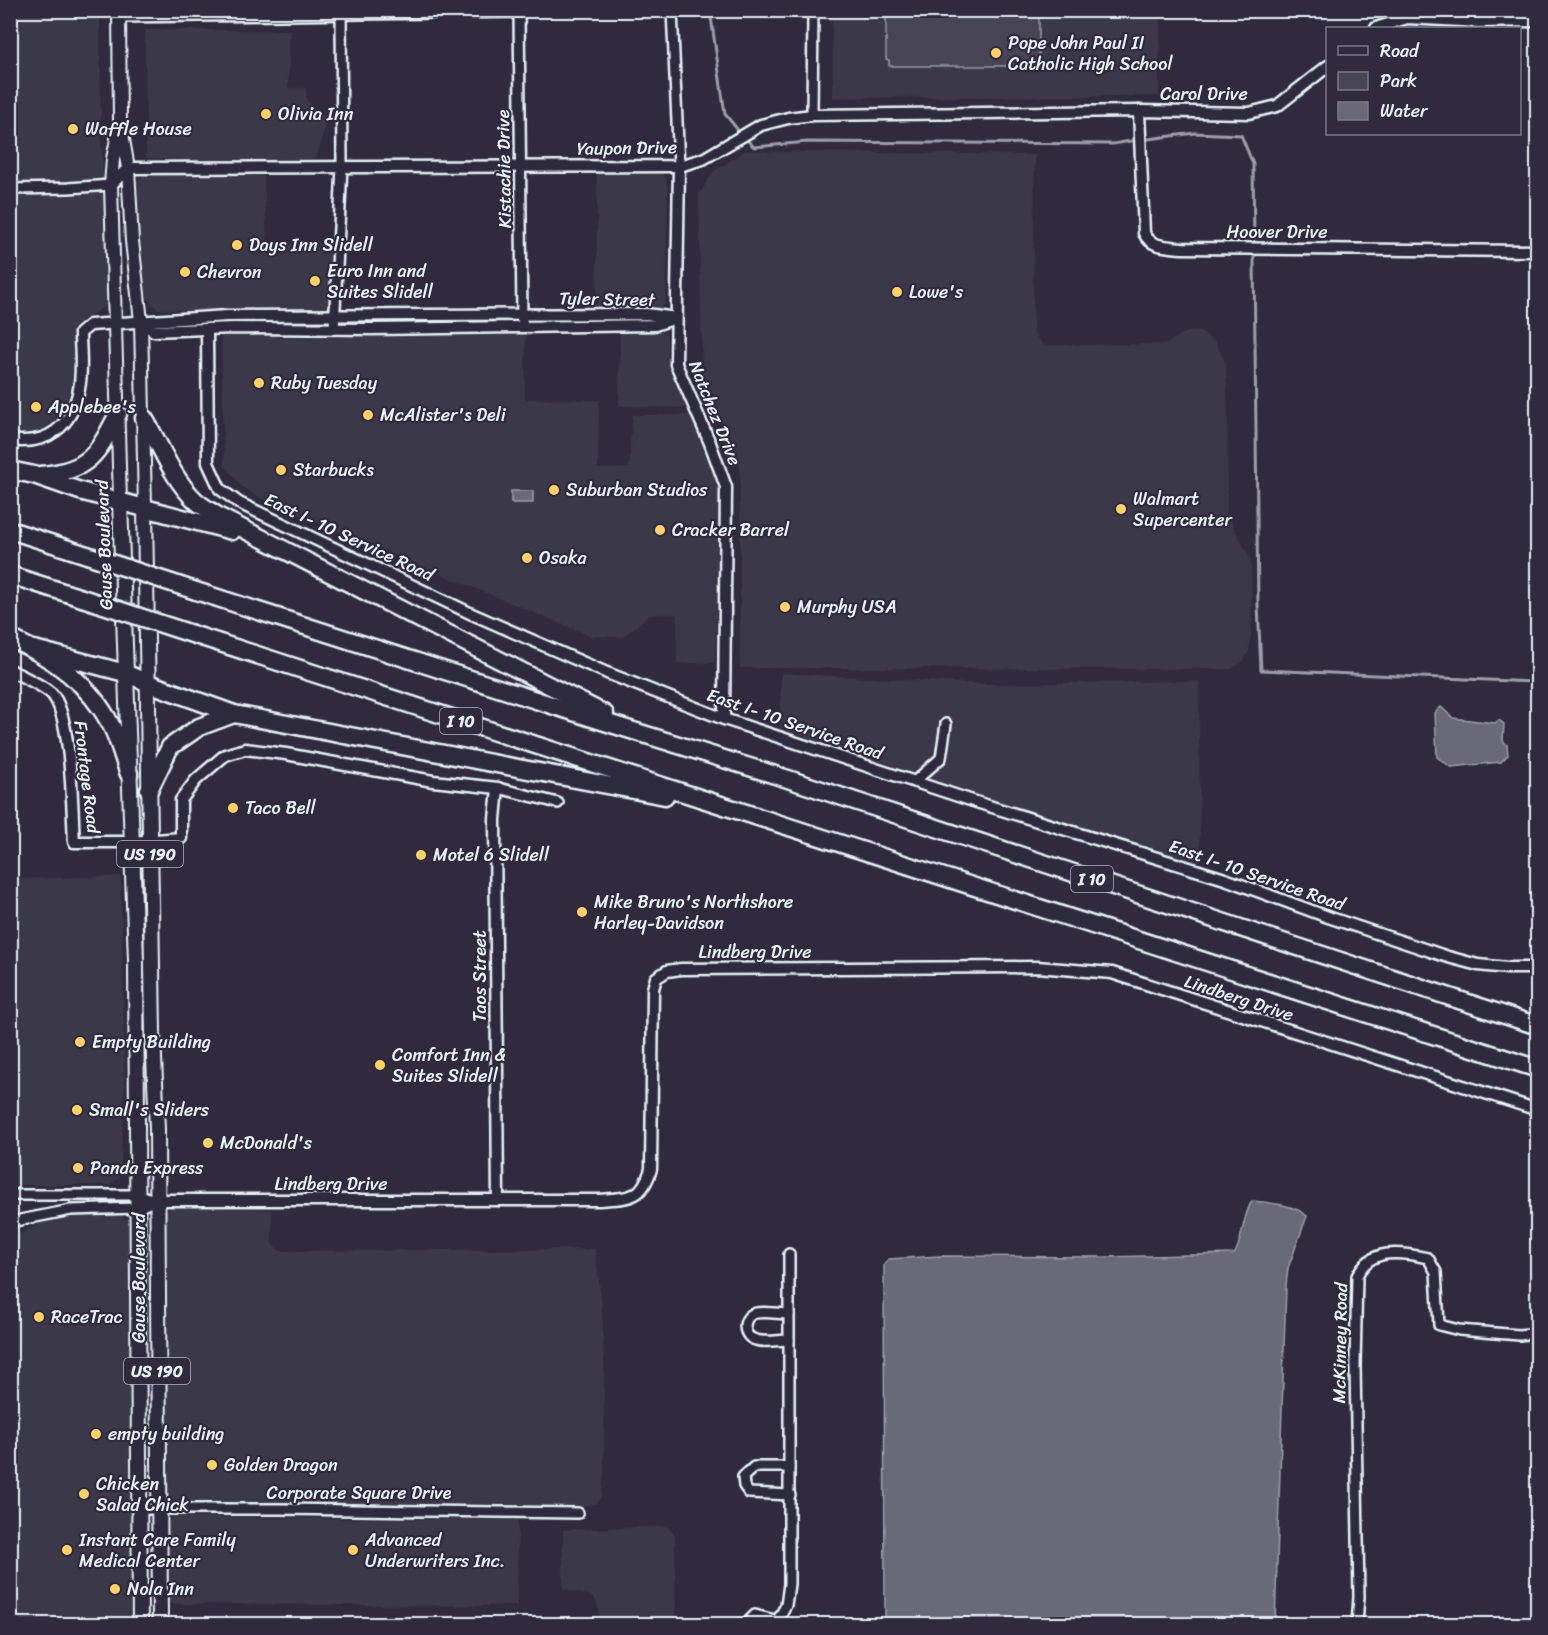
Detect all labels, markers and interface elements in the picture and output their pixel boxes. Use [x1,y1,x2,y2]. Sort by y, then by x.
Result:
place label: Pope John Paul II Catholic High School [1008,27,1173,80]
legend [1326,27,1521,135]
text: Road [1380,35,1420,67]
marker: Pope John Paul II Catholic High School [989,46,1003,60]
text: Park [1380,65,1417,97]
street label: Carol Drive [1160,78,1248,110]
text: Water [1380,95,1429,127]
place label: Olivia Inn [278,98,354,130]
marker: Olivia Inn [259,107,273,121]
street label: Kistachie Drive [487,109,521,229]
place label: Waffle House [85,113,192,145]
marker: Waffle House [66,122,80,136]
street label: Yaupon Drive [577,131,677,165]
street label: Hoover Drive [1227,216,1327,248]
place label: Days Inn Slidell [249,229,374,261]
marker: Days Inn Slidell [230,238,244,252]
place label: Euro Inn and Suites Slidell [327,255,434,308]
place label: Chevron [197,256,262,288]
marker: Chevron [178,265,192,279]
marker: Euro Inn and Suites Slidell [308,274,322,288]
place label: Lowe's [909,276,964,308]
street label: Tyler Street [559,282,656,316]
marker: Lowe's [890,285,904,299]
street label: Natchez Drive [679,356,751,470]
place label: Ruby Tuesday [271,367,378,399]
marker: Ruby Tuesday [252,376,266,390]
place label: Applebee's [47,391,137,423]
place label: McAlister's Deli [380,399,507,431]
marker: Applebee's [29,400,43,414]
marker: McAlister's Deli [361,408,375,422]
place label: Starbucks [293,454,374,486]
marker: Starbucks [274,463,288,477]
place label: Suburban Studios [566,474,708,506]
street label: Gause Boulevard [86,478,122,610]
marker: Suburban Studios [547,483,561,497]
place label: Walmart Supercenter [1133,483,1234,536]
street label: East I- 10 Service Road [259,484,441,591]
marker: Walmart Supercenter [1114,502,1128,516]
place label: Cracker Barrel [672,514,790,546]
marker: Cracker Barrel [653,523,667,537]
place label: Osaka [539,542,588,574]
marker: Osaka [520,551,534,565]
place label: Murphy USA [797,591,897,623]
marker: Murphy USA [778,600,792,614]
street label: East I- 10 Service Road [703,679,889,770]
road number: I 10 [440,708,482,734]
street label: Frontage Road [64,719,110,837]
place label: Taco Bell [245,792,317,824]
marker: Taco Bell [226,801,240,815]
street label: East I- 10 Service Road [1165,830,1351,921]
place label: Motel 6 Slidell [433,839,550,871]
road number: US 190 [117,841,183,867]
marker: Motel 6 Slidell [414,848,428,862]
road number: I 10 [1071,866,1113,892]
place label: Mike Bruno's Northshore Harley-Davidson [594,886,793,939]
marker: Mike Bruno's Northshore Harley-Davidson [575,905,589,919]
street label: Taos Street [464,930,496,1022]
street label: Lindberg Drive [698,936,812,968]
street label: Lindberg Drive [1180,965,1298,1031]
place label: Empty Building [92,1026,211,1058]
marker: Empty Building [73,1035,87,1049]
place label: Comfort Inn & Suites Slidell [392,1039,506,1092]
marker: Comfort Inn & Suites Slidell [373,1058,387,1072]
place label: Small's Sliders [89,1094,210,1126]
marker: Small's Sliders [70,1103,84,1117]
place label: McDonald's [220,1127,313,1159]
marker: McDonald's [201,1136,215,1150]
place label: Panda Express [90,1152,204,1184]
marker: Panda Express [71,1161,85,1175]
street label: Lindberg Drive [274,1168,388,1200]
street label: Gause Boulevard [123,1212,155,1343]
street label: McKinney Road [1323,1281,1357,1404]
place label: RaceTrac [51,1301,123,1333]
marker: RaceTrac [32,1310,46,1324]
road number: US 190 [124,1358,190,1384]
place label: empty building [108,1418,224,1450]
marker: empty building [89,1427,103,1441]
place label: Golden Dragon [224,1449,338,1481]
marker: Golden Dragon [205,1458,219,1472]
place label: Chicken Salad Chick [96,1468,189,1521]
street label: Corporate Square Drive [267,1477,452,1509]
marker: Chicken Salad Chick [77,1487,91,1501]
place label: Instant Care Family Medical Center [78,1524,236,1577]
place label: Advanced Underwriters Inc. [364,1524,505,1577]
marker: Instant Care Family Medical Center [60,1543,74,1557]
marker: Advanced Underwriters Inc. [346,1543,360,1557]
place label: Nola Inn [127,1573,194,1605]
marker: Nola Inn [108,1582,122,1596]

